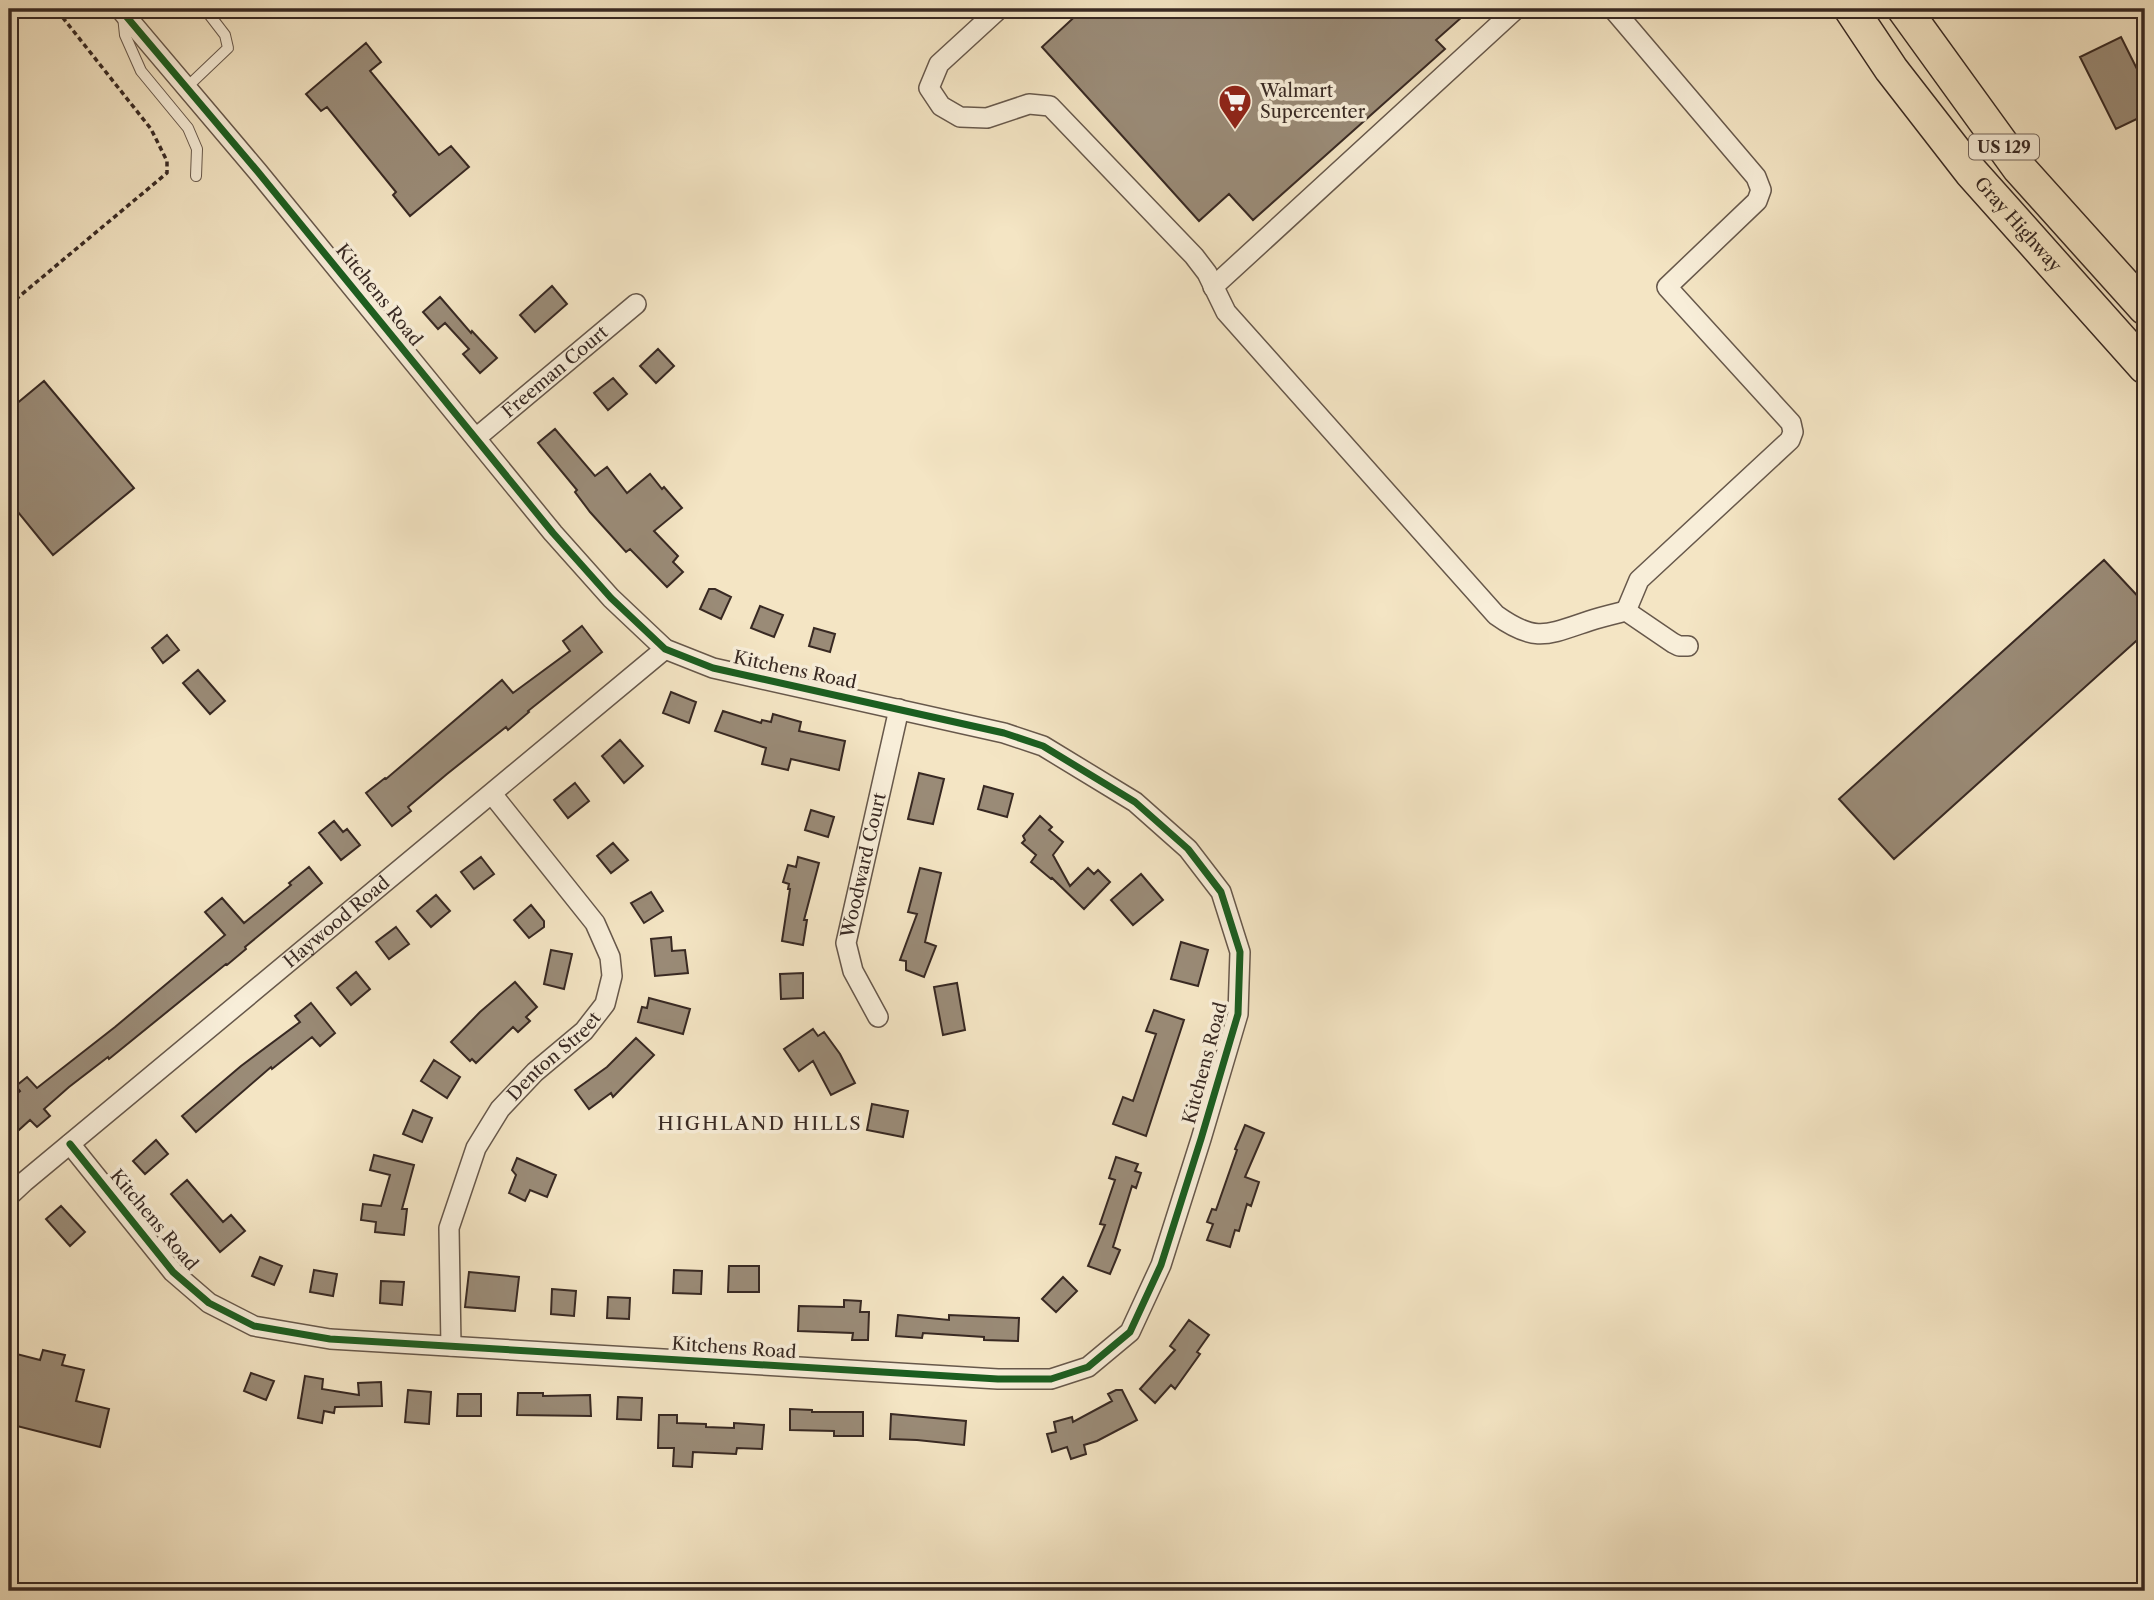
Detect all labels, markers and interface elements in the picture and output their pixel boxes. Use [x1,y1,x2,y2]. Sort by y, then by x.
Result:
place label: Walmart Supercenter [1259,80,1366,123]
supermarket icon: Walmart Supercenter [1216,82,1254,131]
road number: US 129 [1969,134,2039,160]
street label: Gray Highway [1970,172,2067,277]
street label: Kitchens Road [331,239,427,351]
street label: Freeman Court [497,321,613,423]
street label: Kitchens Road [732,646,858,694]
street label: Woodward Court [836,790,891,941]
street label: Haywood Road [279,872,394,973]
street label: Kitchens Road [1178,1000,1232,1126]
street label: Denton Street [503,1007,606,1105]
district label: HIGHLAND HILLS [657,1112,863,1135]
street label: Kitchens Road [105,1165,203,1275]
street label: Kitchens Road [671,1333,797,1363]

